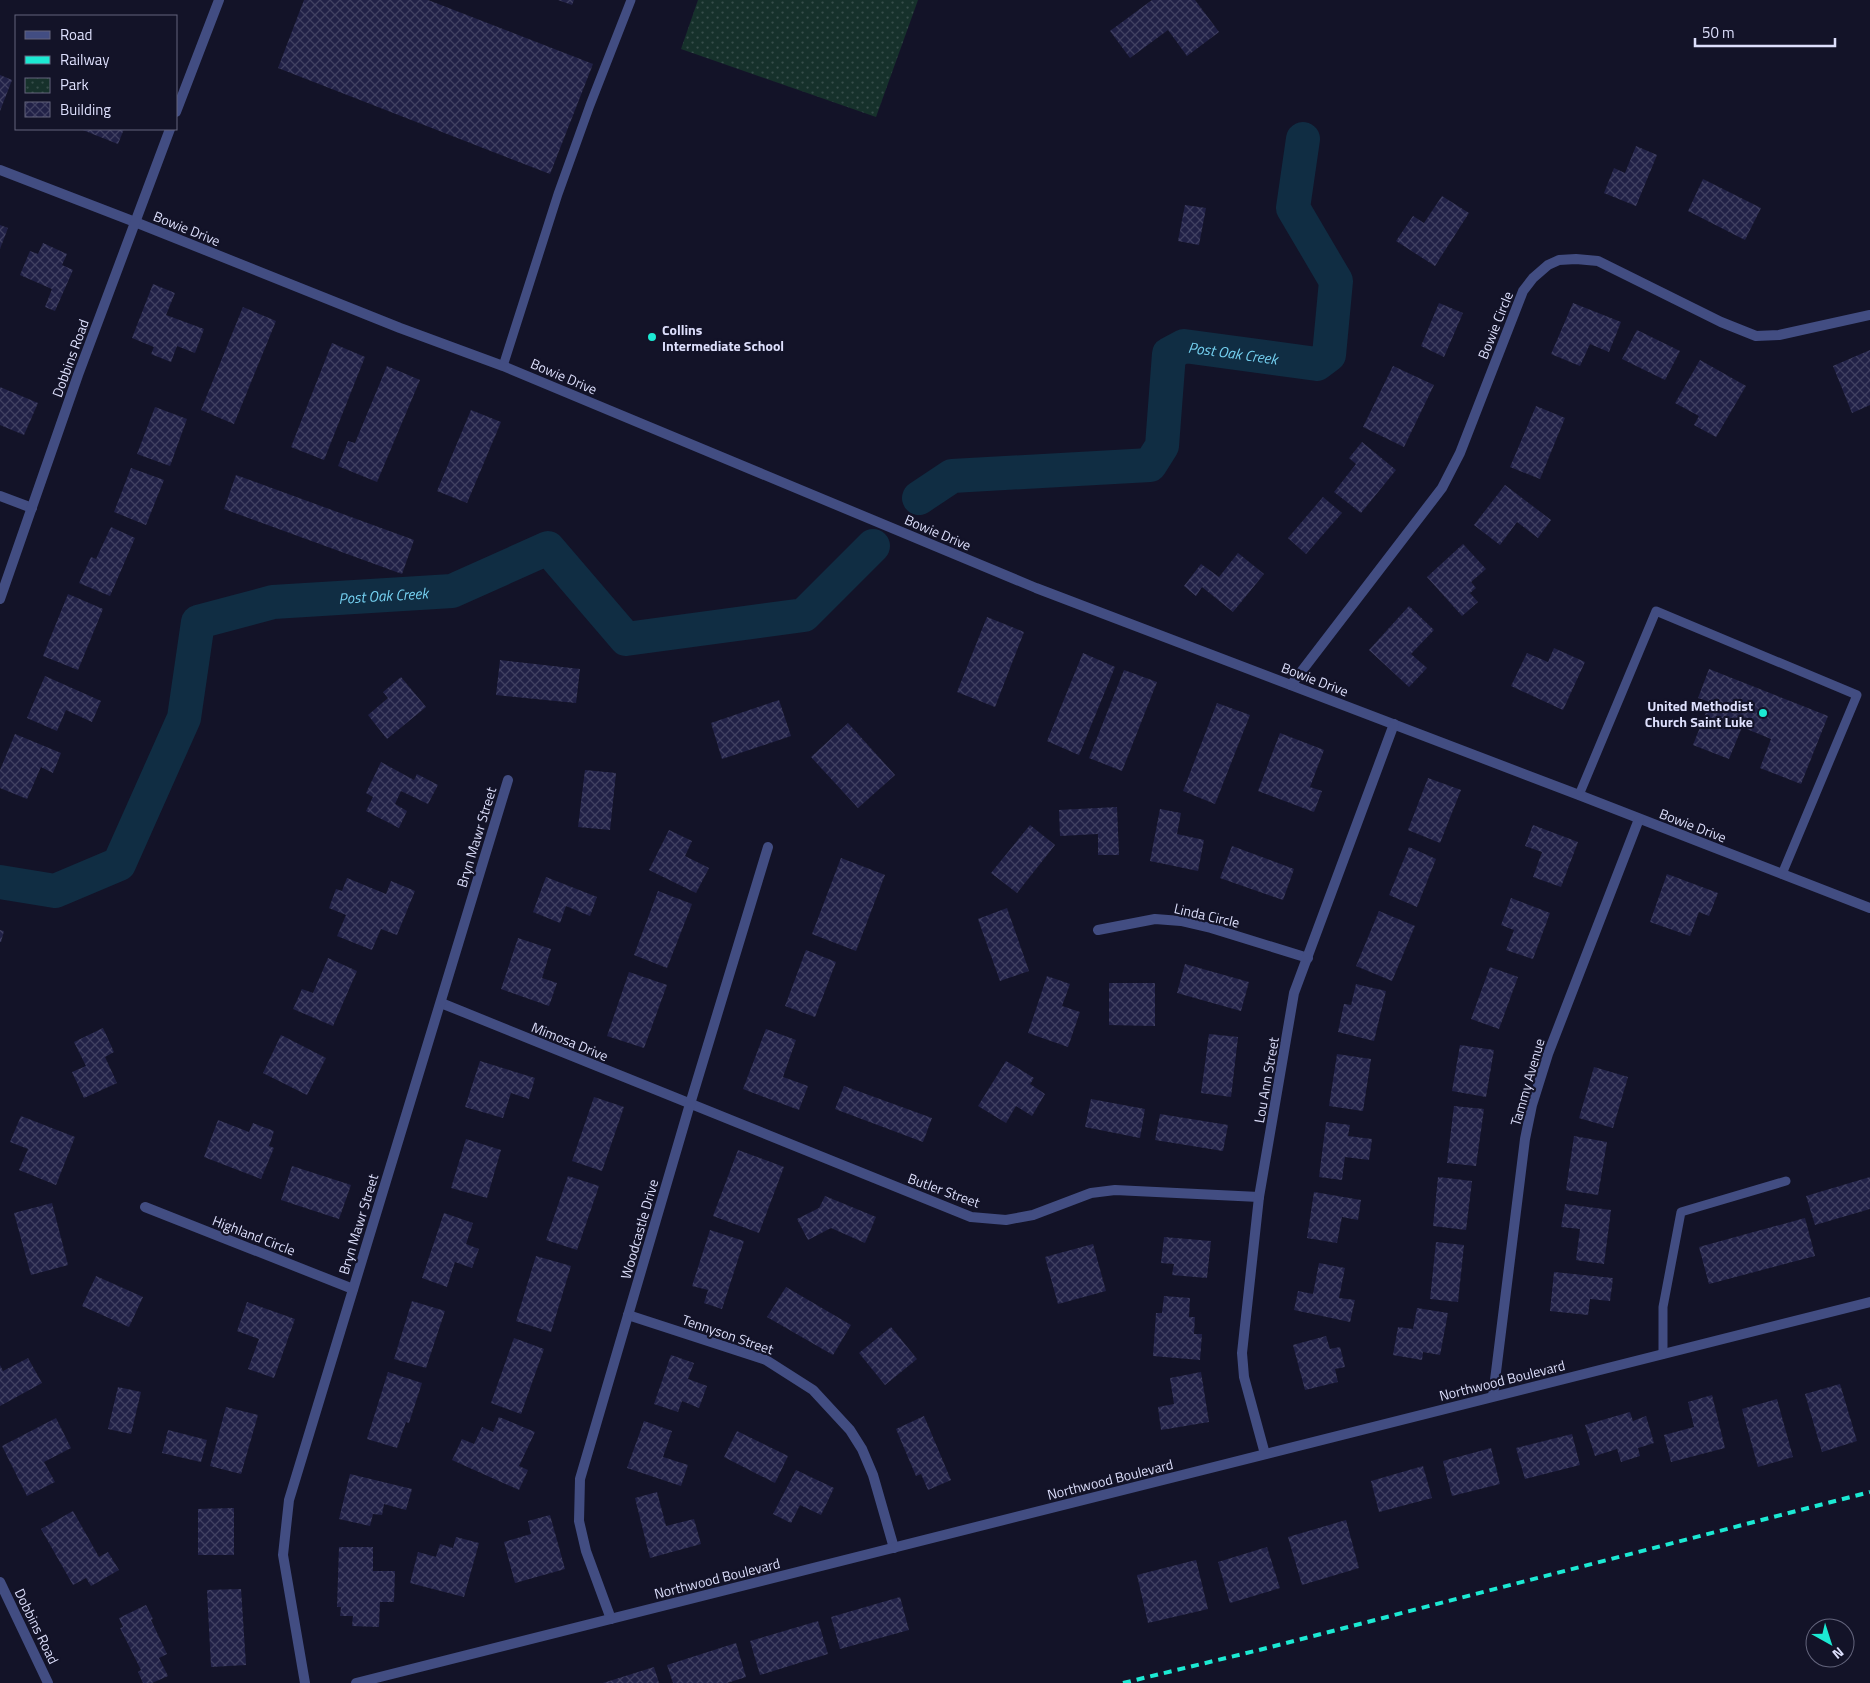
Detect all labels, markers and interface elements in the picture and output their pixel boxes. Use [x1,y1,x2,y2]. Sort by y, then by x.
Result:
legend [15,15,178,130]
scale bar [1695,15,1835,47]
text: 50 m [1702,21,1735,44]
text: Road [60,23,92,46]
text: Railway [60,48,110,71]
text: Park [60,73,89,96]
text: Building [60,98,111,121]
street label: Bowie Drive [150,205,224,251]
street label: Bowie Circle [1472,288,1518,362]
street label: Dobbins Road [46,316,94,400]
place label: Collins Intermediate School [662,319,784,356]
marker: Collins Intermediate School [646,331,658,343]
water label: Post Oak Creek [1187,335,1281,370]
street label: Bowie Drive [527,353,601,399]
street label: Bowie Drive [901,509,975,555]
water label: Post Oak Creek [338,581,431,609]
street label: Bowie Drive [1278,657,1352,701]
place label: United Methodist Church Saint Luke [1645,695,1753,732]
marker: United Methodist Church Saint Luke [1757,707,1769,719]
street label: Bryn Mawr Street [451,784,501,890]
street label: Bowie Drive [1656,803,1730,847]
street label: Linda Circle [1172,897,1242,933]
street label: Mimosa Drive [528,1016,612,1066]
street label: Lou Ann Street [1248,1035,1284,1125]
street label: Tammy Avenue [1504,1036,1550,1128]
street label: Butler Street [905,1167,983,1213]
street label: Bryn Mawr Street [333,1171,383,1277]
street label: Woodcastle Drive [615,1177,663,1281]
street label: Highland Circle [209,1210,299,1260]
street label: Tennyson Street [679,1309,777,1359]
street label: Northwood Boulevard [1437,1354,1567,1406]
street label: Northwood Boulevard [1045,1453,1175,1505]
street label: Northwood Boulevard [652,1552,782,1604]
street label: Dobbins Road [10,1585,64,1667]
north arrow [1805,1618,1855,1668]
text: N [1828,1642,1849,1665]

